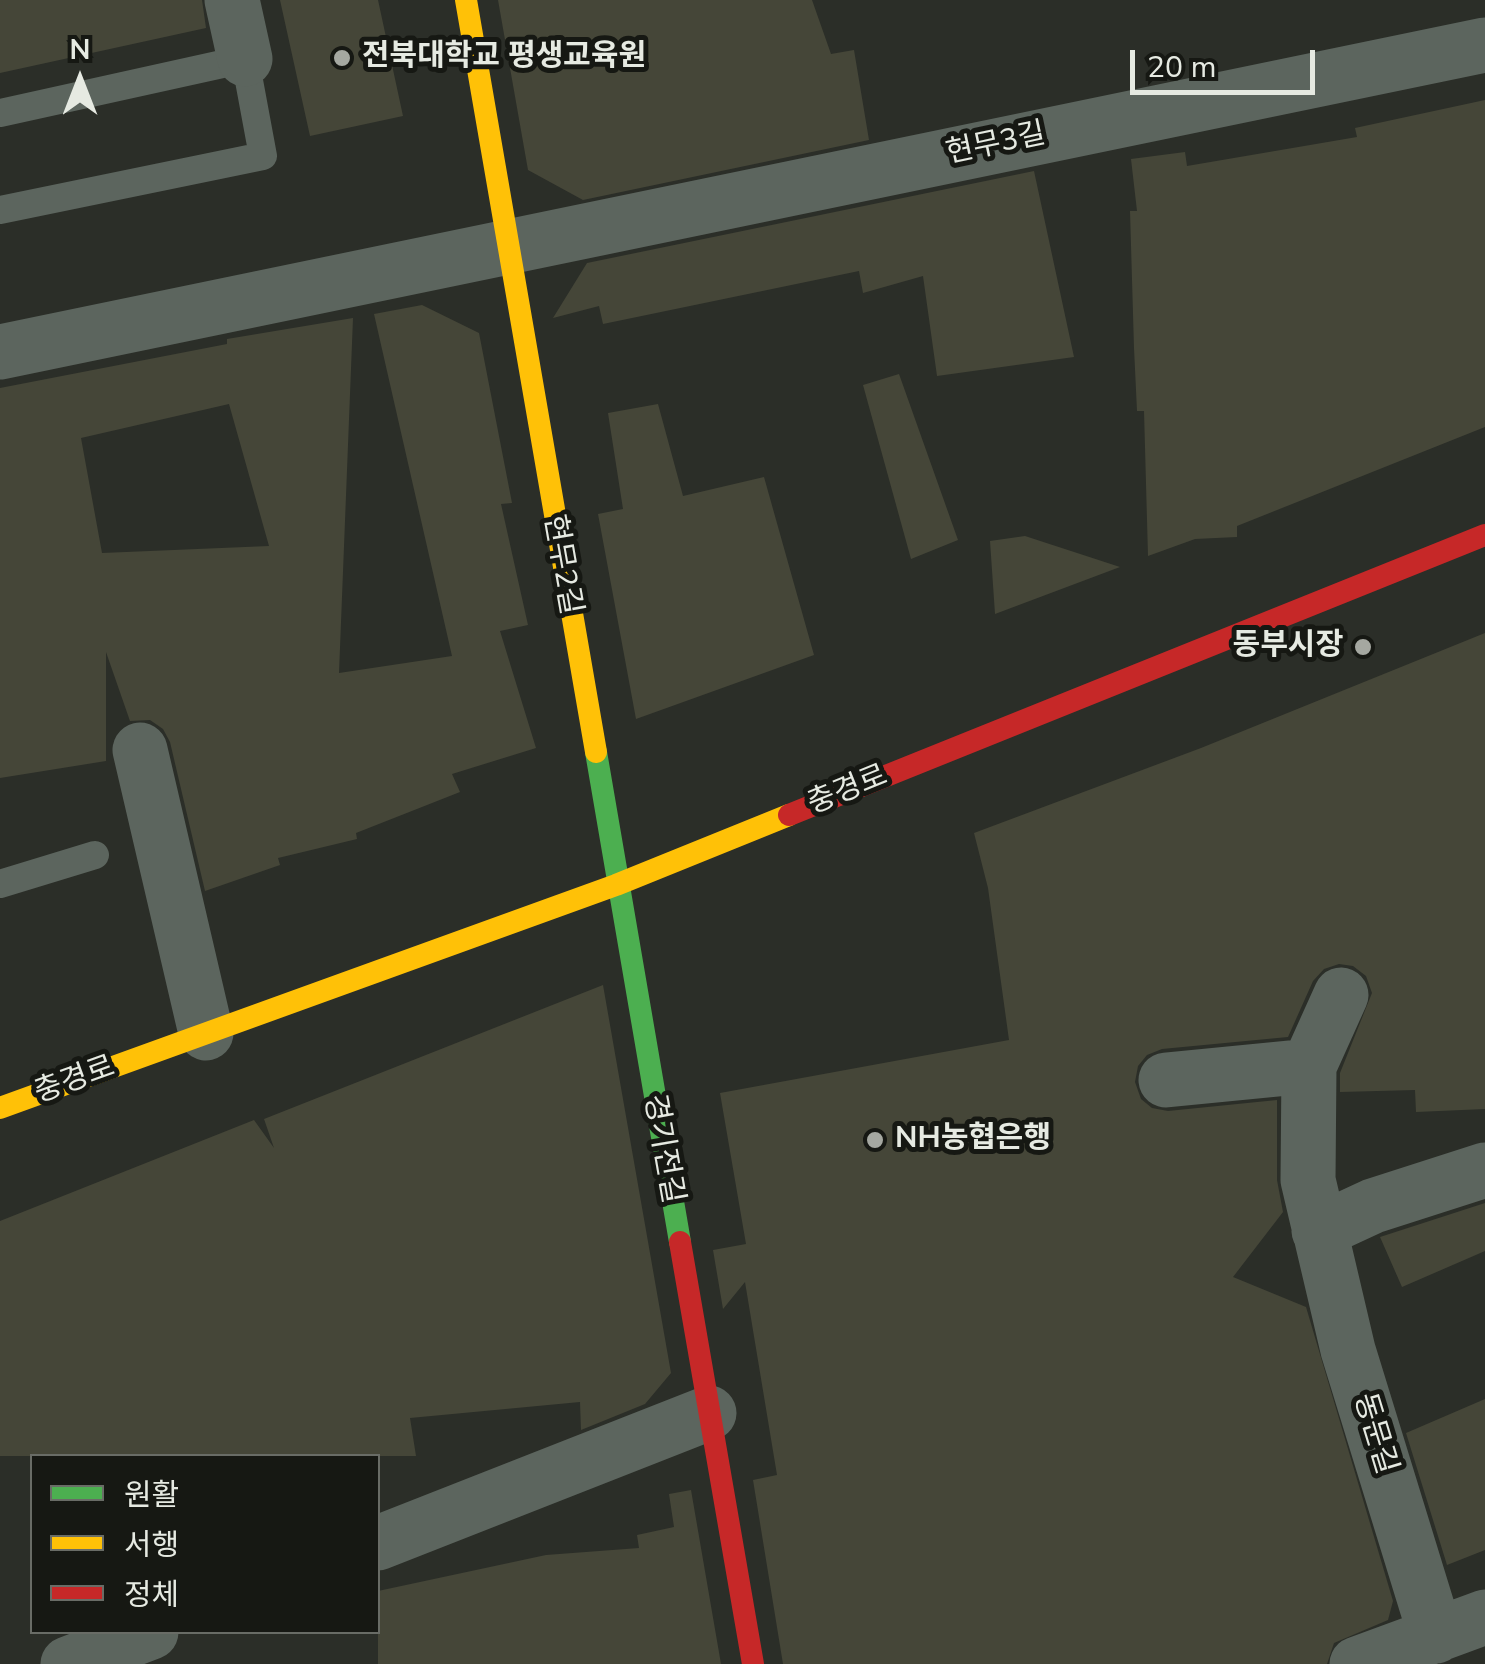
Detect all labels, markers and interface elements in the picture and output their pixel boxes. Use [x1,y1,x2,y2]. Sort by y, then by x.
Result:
north arrow [30,30,130,130]
scale bar [1135,30,1320,92]
text: N [70,31,90,69]
place label: 전북대학교 평생교육원 [362,40,646,76]
marker: 전북대학교 평생교육원 [331,47,353,69]
text: 20 m [1147,47,1216,88]
street label: 현무3길 [943,117,1049,173]
street label: 현무2길 [535,512,587,618]
place label: 동부시장 [1233,629,1343,665]
marker: 동부시장 [1352,636,1374,658]
street label: 충경로 [803,759,893,823]
street label: 충경로 [30,1050,120,1112]
street label: 경기전길 [635,1092,689,1206]
place label: NH농협은행 [895,1122,1051,1158]
marker: NH농협은행 [864,1129,886,1151]
street label: 동문길 [1345,1389,1403,1479]
legend [30,1454,380,1634]
text: 원활 [124,1475,179,1516]
text: 서행 [124,1525,179,1566]
text: 정체 [124,1575,179,1616]

